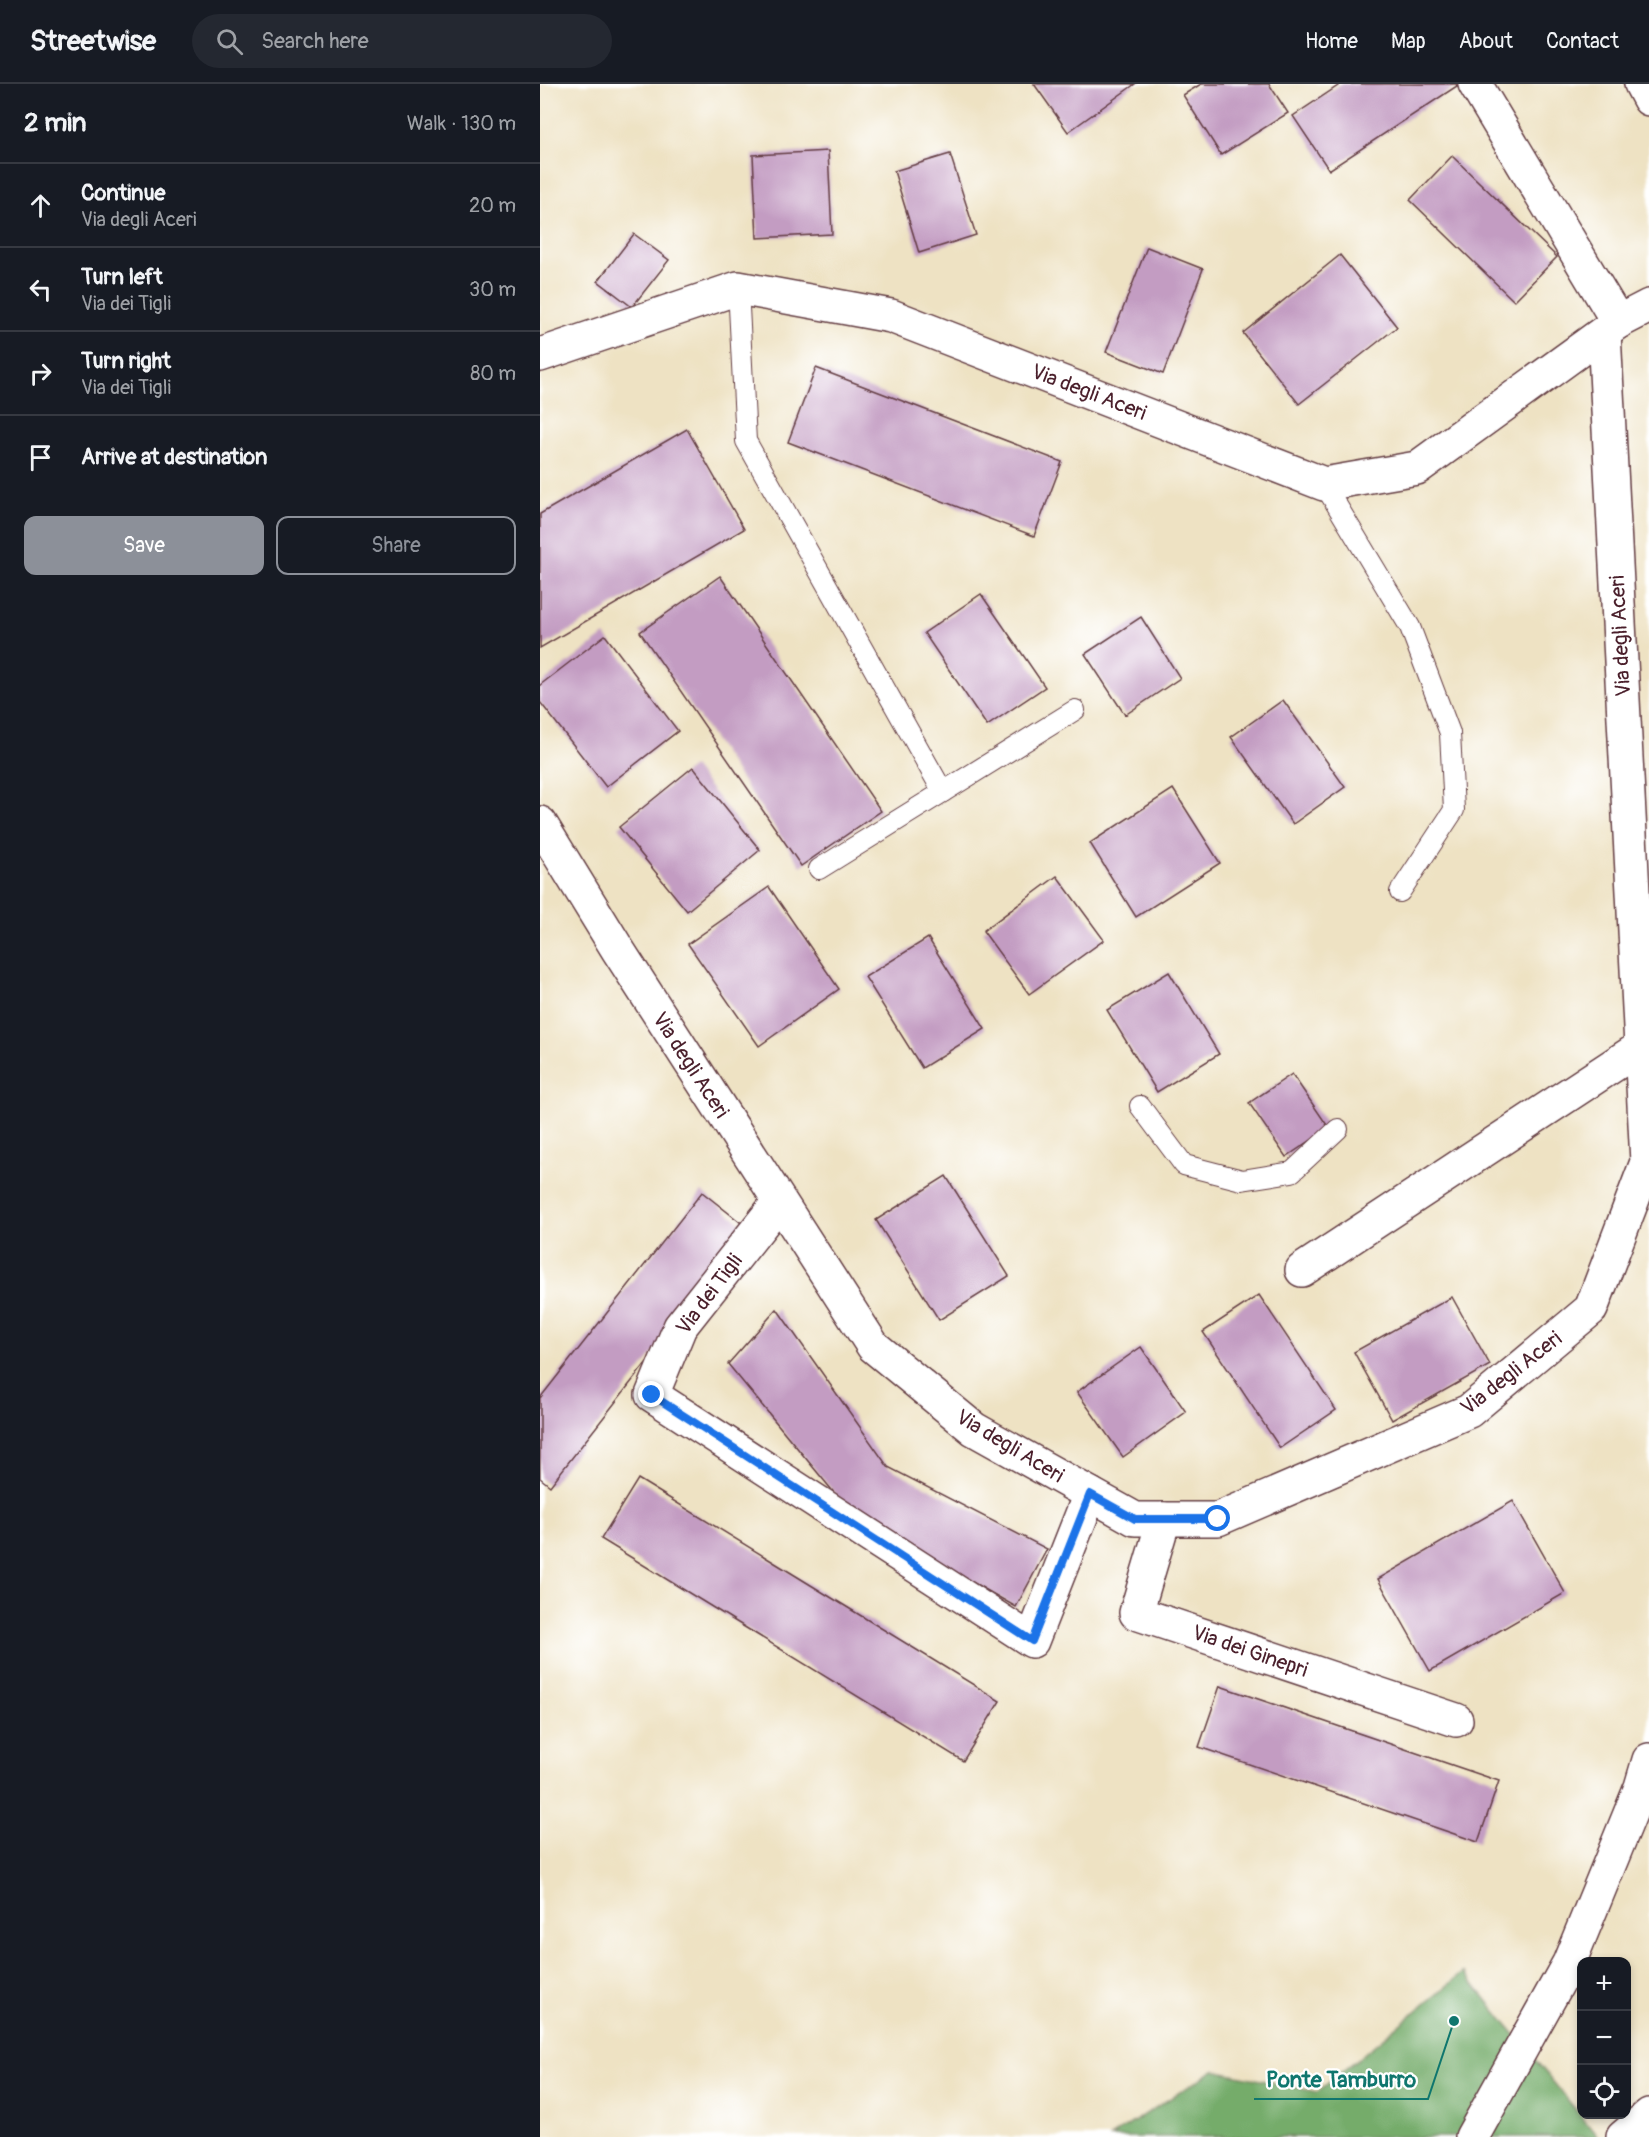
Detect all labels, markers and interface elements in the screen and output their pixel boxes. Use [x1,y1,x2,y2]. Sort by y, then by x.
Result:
search box [192,14,612,68]
text: Streetwise [30,24,156,59]
icon: search [213,25,246,58]
text: Search here [261,27,369,55]
text: Home [1305,28,1358,55]
text: Map [1391,28,1426,55]
text: About [1459,28,1513,55]
text: Contact [1546,28,1619,55]
text: 2 min [24,107,86,139]
text: Walk · 130 m [407,111,516,136]
text: Continue [81,179,165,207]
icon: ahead [24,189,57,222]
text: 20 m [469,193,516,218]
text: Via degli Aceri [81,207,196,232]
text: Turn left [81,263,163,291]
icon: left [24,273,57,306]
text: 30 m [469,277,516,302]
text: Via dei Tigli [81,291,171,316]
text: Turn right [81,347,171,375]
icon: right [24,357,57,390]
street label: Via degli Aceri [1027,358,1150,427]
text: 80 m [470,361,516,386]
text: Via dei Tigli [81,375,171,400]
icon: arrive [24,441,57,474]
text: Arrive at destination [81,443,267,471]
button: Save [24,516,264,575]
button: Share [276,516,516,575]
street label: Via degli Aceri [1604,574,1637,697]
street label: Via degli Aceri [646,1007,735,1124]
street label: Via dei Tigli [670,1248,749,1340]
street label: Via degli Aceri [1455,1325,1568,1421]
route end [638,1381,664,1407]
street label: Via degli Aceri [951,1404,1069,1489]
route start [1204,1505,1230,1531]
street label: Via dei Ginepri [1188,1619,1312,1684]
map controls [1577,1957,1631,2119]
button: + [1577,1957,1631,2011]
button: − [1577,2011,1631,2065]
callout: Ponte Tamburro [1254,2059,1428,2099]
button: locate [1577,2065,1631,2119]
text: Ponte Tamburro [1266,2066,1416,2094]

